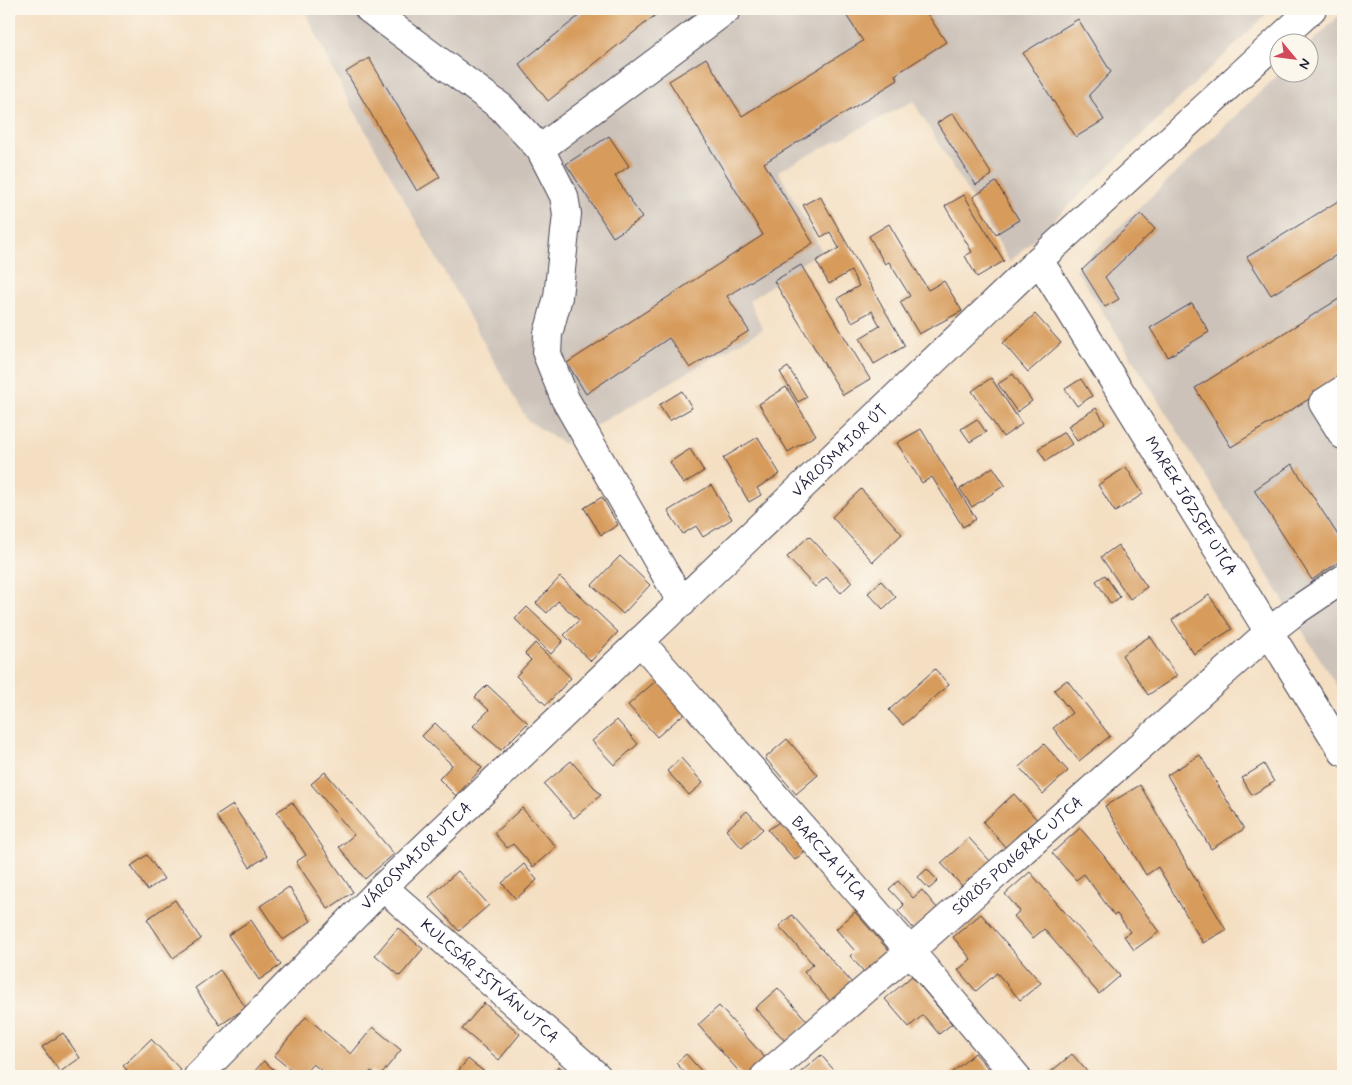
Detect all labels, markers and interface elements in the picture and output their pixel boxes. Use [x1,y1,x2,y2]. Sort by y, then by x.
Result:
north arrow [1270,32,1320,82]
text: N [1294,55,1315,72]
street label: VÁROSMAJOR ÚT [787,400,892,502]
street label: MAREK JÓZSEF UTCA [1140,432,1242,579]
street label: SÖRÖS PONGRÁC UTCA [947,792,1087,920]
street label: VÁROSMAJOR UTCA [356,797,476,914]
street label: BARCZA UTCA [787,812,872,905]
street label: KULCSÁR ISTVÁN UTCA [416,914,563,1048]

